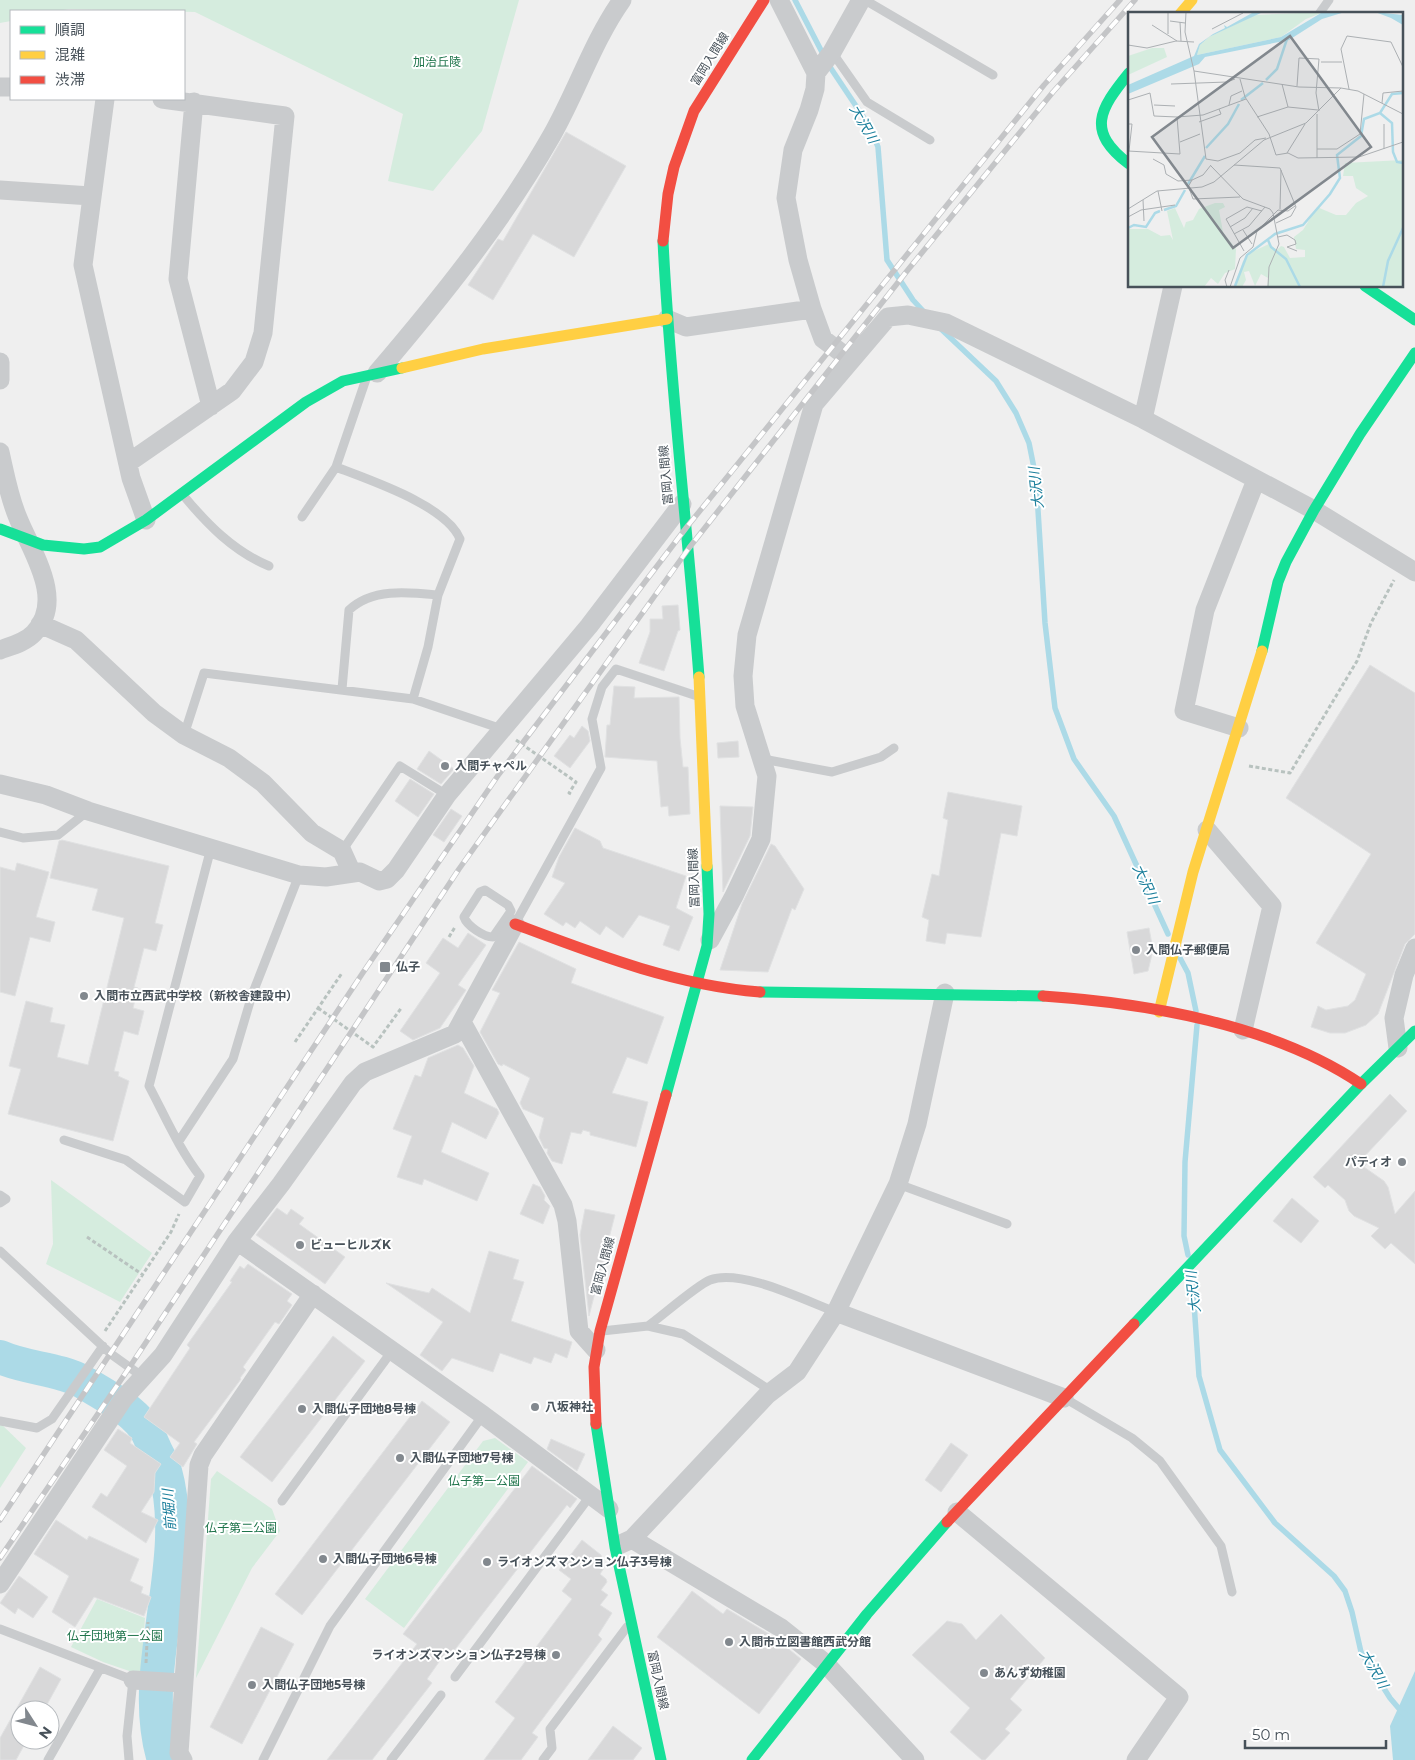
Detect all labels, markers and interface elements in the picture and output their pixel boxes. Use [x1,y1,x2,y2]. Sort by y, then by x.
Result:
legend [10,10,185,100]
inset map [1128,12,1402,288]
text: 順調 [55,20,85,39]
street label: 富岡入間線 [687,29,732,88]
text: 混雑 [55,45,85,64]
park label: 加治丘陵 [413,54,461,69]
text: 渋滞 [55,70,85,89]
water label: 大沢川 [846,101,883,148]
street label: 富岡入間線 [655,444,676,506]
water label: 大沢川 [1025,464,1047,510]
place label: 入間チャペル [455,758,527,773]
marker: 入間チャペル [439,760,451,772]
street label: 富岡入間線 [685,848,702,908]
water label: 大沢川 [1129,861,1164,909]
place label: 入間仏子郵便局 [1146,942,1230,957]
marker: 入間仏子郵便局 [1130,944,1142,956]
place label: 仏子 [396,959,420,974]
marker: 仏子 [378,960,392,974]
place label: 入間市立西武中学校（新校舎建設中） [94,988,298,1003]
marker: 入間市立西武中学校（新校舎建設中） [78,990,90,1002]
place label: パティオ [1345,1154,1392,1169]
marker: パティオ [1396,1156,1408,1168]
street label: 富岡入間線 [588,1235,618,1297]
place label: ビューヒルズK [310,1237,392,1252]
marker: ビューヒルズK [294,1239,306,1251]
water label: 大沢川 [1182,1268,1204,1314]
place label: 八坂神社 [545,1399,593,1414]
place label: 入間仏子団地8号棟 [312,1401,416,1416]
marker: 八坂神社 [529,1401,541,1413]
marker: 入間仏子団地8号棟 [296,1403,308,1415]
place label: 入間仏子団地7号棟 [410,1450,513,1465]
marker: 入間仏子団地7号棟 [394,1452,406,1464]
park label: 仏子第一公園 [448,1473,520,1488]
water label: 前堀川 [158,1486,179,1532]
park label: 仏子第二公園 [205,1520,277,1535]
place label: 入間仏子団地6号棟 [333,1551,437,1566]
marker: 入間仏子団地6号棟 [317,1553,329,1565]
place label: ライオンズマンション仏子3号棟 [497,1554,672,1569]
marker: ライオンズマンション仏子3号棟 [481,1556,493,1568]
park label: 仏子団地第一公園 [67,1628,163,1643]
place label: 入間市立図書館西武分館 [739,1634,871,1649]
marker: 入間市立図書館西武分館 [723,1636,735,1648]
water label: 大沢川 [1356,1646,1393,1693]
place label: ライオンズマンション仏子2号棟 [371,1647,546,1662]
marker: ライオンズマンション仏子2号棟 [550,1649,562,1661]
street label: 富岡入間線 [645,1649,672,1711]
place label: あんず幼稚園 [994,1665,1066,1680]
marker: あんず幼稚園 [978,1667,990,1679]
place label: 入間仏子団地5号棟 [262,1677,365,1692]
marker: 入間仏子団地5号棟 [246,1679,258,1691]
north arrow [10,1700,60,1750]
scale bar [1245,1718,1386,1750]
text: N [35,1723,56,1743]
text: 50 m [1252,1725,1290,1744]

